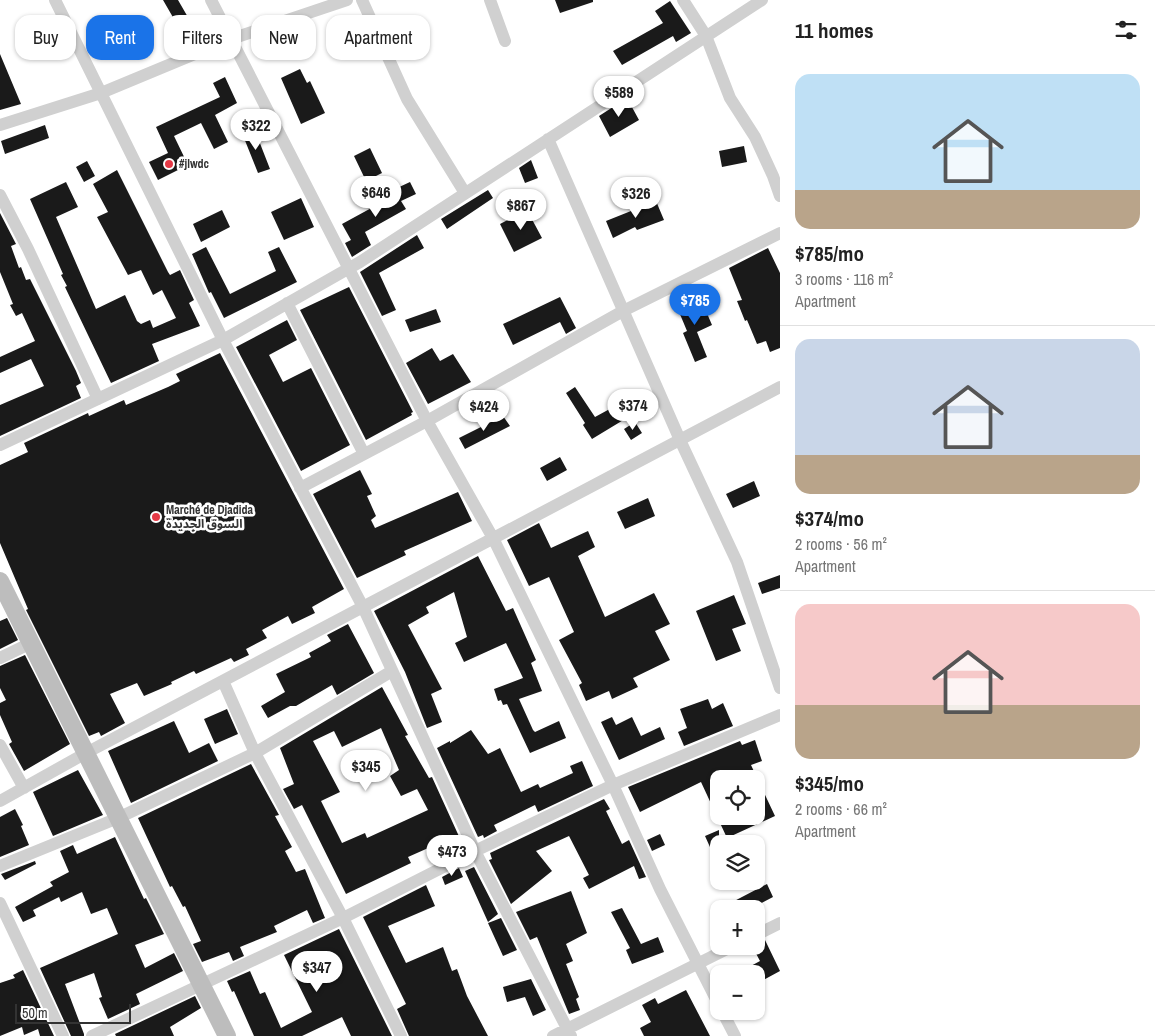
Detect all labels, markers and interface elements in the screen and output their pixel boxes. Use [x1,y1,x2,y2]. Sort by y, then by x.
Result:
chip: Buy [15,15,76,60]
chip: Rent [86,15,154,60]
chip: Filters [164,15,241,60]
chip: New [251,15,316,60]
chip: Apartment [326,15,430,60]
text: 11 homes [795,16,874,45]
icon: filters [1112,16,1140,44]
pin: $589 [589,76,649,118]
text: $589 [604,81,634,103]
icon: home [923,106,1013,196]
pin: $322 [226,108,286,151]
text: $322 [241,114,271,136]
place label: #jlwdc [179,156,210,172]
marker: #jlwdc [163,158,175,170]
pin: $646 [346,176,406,218]
pin: $326 [606,176,666,219]
text: $646 [361,181,391,203]
text: $326 [621,182,651,204]
pin: $867 [491,188,551,231]
text: $867 [506,194,536,216]
text: $785/mo [795,239,864,268]
text: 3 rooms · 116 m² [795,268,893,290]
pin: $785 [665,284,725,326]
text: $785 [680,289,710,311]
text: Apartment [795,290,856,312]
icon: home [923,372,1013,462]
pin: $374 [603,388,663,431]
pin: $424 [454,390,514,432]
text: $374 [618,394,648,416]
text: $424 [469,395,499,417]
place label: Marché de Djadida السوق الجديدة [166,502,253,532]
text: $374/mo [795,504,864,533]
marker: Marché de Djadida السوق الجديدة [150,511,162,523]
text: 2 rooms · 56 m² [795,533,887,555]
text: Apartment [795,555,856,577]
icon: home [923,637,1013,727]
pin: $345 [336,750,396,792]
text: $345 [351,755,381,777]
text: $345/mo [795,769,864,798]
map controls [710,770,765,1020]
button: locate [710,770,765,825]
text: 2 rooms · 66 m² [795,798,887,820]
text: Apartment [795,820,856,842]
pin: $473 [422,834,482,877]
button: layers [710,835,765,890]
text: $473 [437,840,467,862]
button: + [710,900,765,955]
pin: $347 [287,950,347,993]
text: $347 [302,956,332,978]
button: − [710,965,765,1020]
scale bar [15,1001,131,1024]
text: 50 m [22,1004,48,1022]

